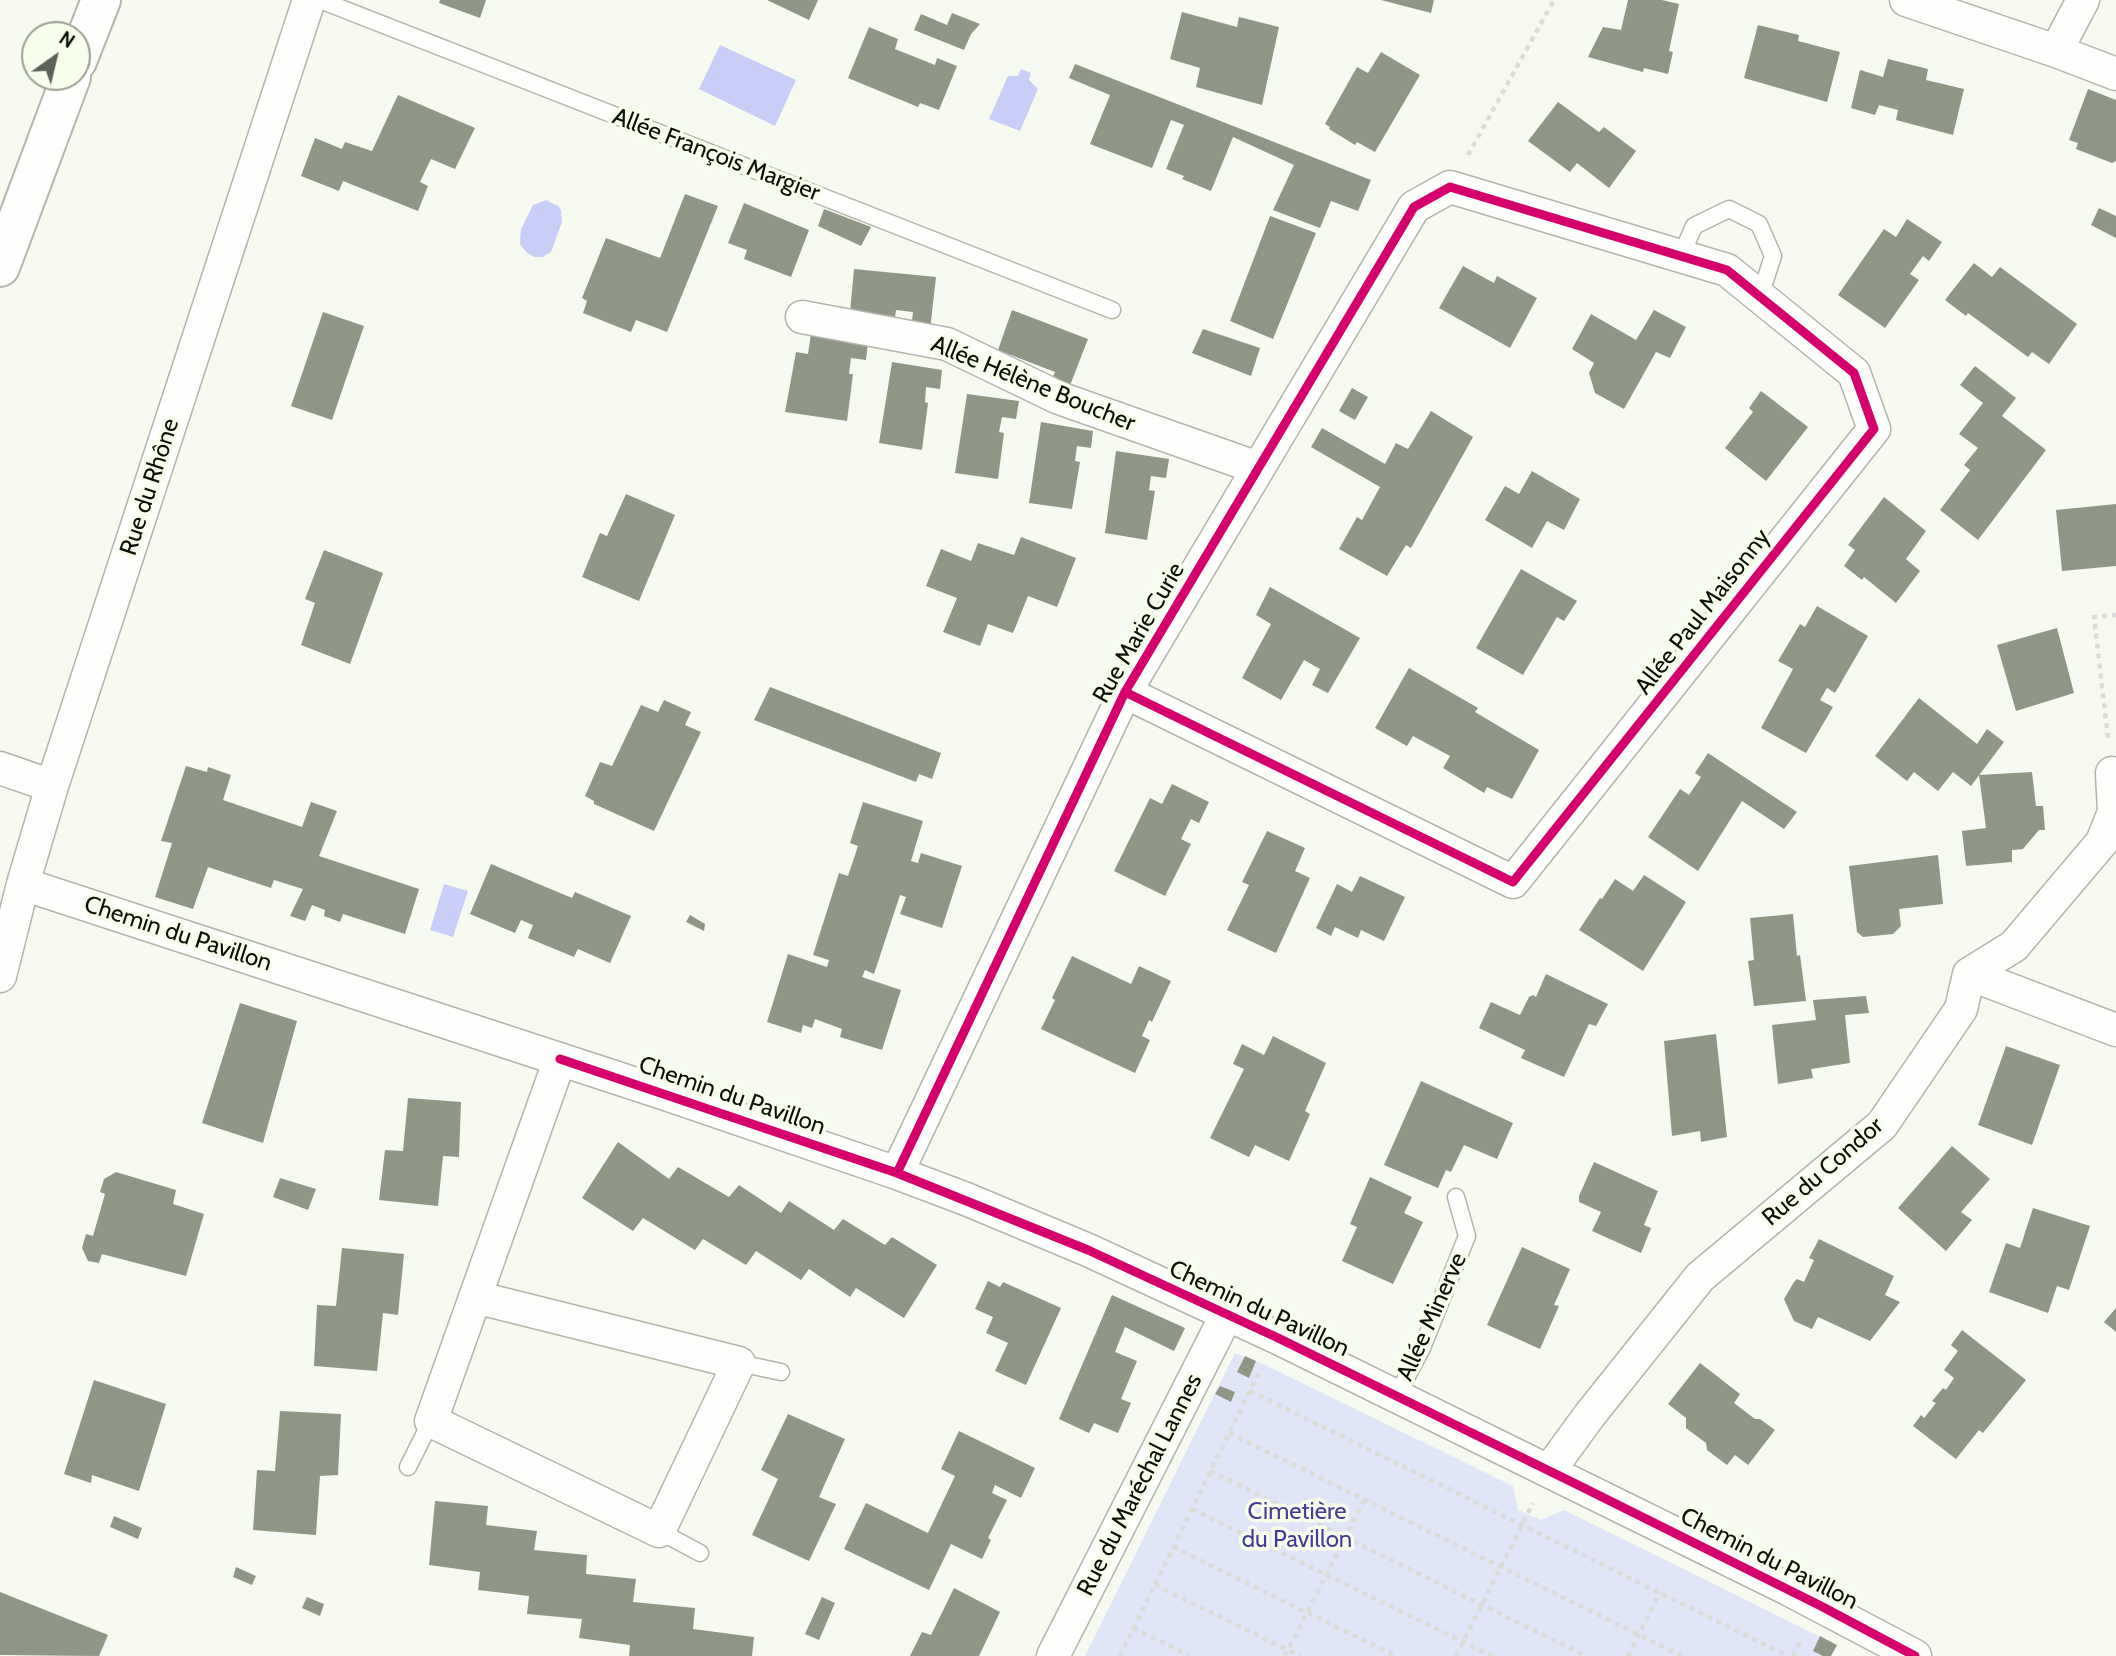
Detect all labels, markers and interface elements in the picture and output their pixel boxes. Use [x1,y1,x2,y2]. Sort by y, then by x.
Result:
north arrow [21,21,91,91]
text: N [55,27,79,53]
street label: Allée François Margier [608,102,824,208]
street label: Allée Hélène Boucher [927,330,1139,438]
street label: Rue du Rhône [114,415,186,559]
street label: Allée Paul Maisonny [1629,524,1777,700]
street label: Rue Marie Curie [1087,558,1191,708]
street label: Chemin du Pavillon [81,890,275,978]
street label: Chemin du Pavillon [635,1051,829,1141]
street label: Rue du Condor [1757,1112,1889,1232]
street label: Allée Minerve [1391,1248,1473,1386]
street label: Chemin du Pavillon [1164,1255,1354,1363]
street label: Rue du Maréchal Lannes [1071,1369,1209,1601]
park label: Cimetière du Pavillon [1242,1498,1352,1554]
street label: Chemin du Pavillon [1675,1502,1863,1616]

